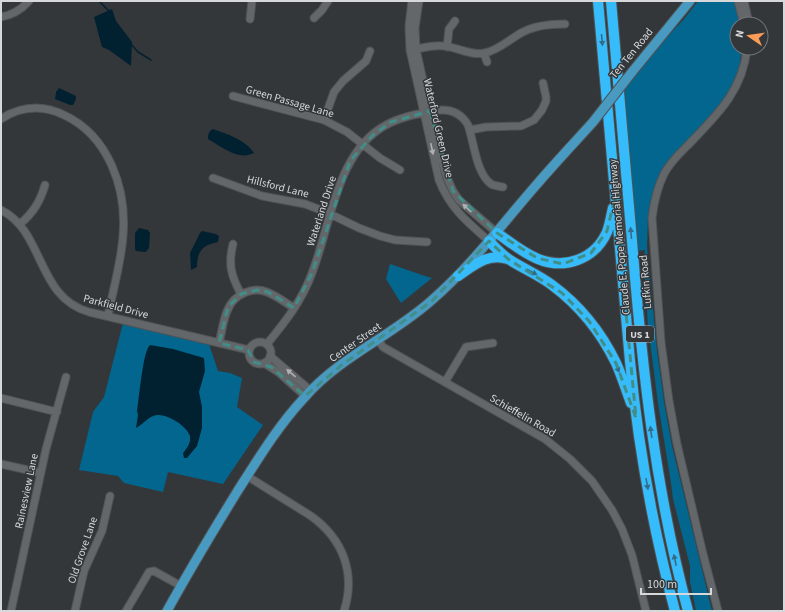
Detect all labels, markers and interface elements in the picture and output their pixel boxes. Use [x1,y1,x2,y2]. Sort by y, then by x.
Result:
north arrow [729,16,769,56]
street label: Ten Ten Road [606,25,657,82]
text: N [732,29,748,39]
one-way arrow [598,34,605,46]
street label: Waterford Green Drive [420,77,457,180]
street label: Green Passage Lane [244,82,336,121]
one-way arrow [429,143,435,156]
street label: Claude E. Pope Memorial Highway [605,158,634,315]
street label: Hillsford Lane [245,172,311,202]
street label: Waterland Drive [303,174,340,248]
one-way arrow [462,203,472,213]
one-way arrow [628,227,634,239]
street label: Lufkin Road [636,254,655,310]
one-way arrow [526,268,538,275]
street label: Parkfield Drive [82,291,151,323]
street label: Center Street [326,319,385,366]
road number: US 1 [626,326,654,342]
one-way arrow [614,361,620,372]
one-way arrow [286,368,296,377]
street label: Schieffelin Road [487,390,559,440]
one-way arrow [648,426,654,438]
street label: Rainesview Lane [11,452,42,530]
one-way arrow [644,478,650,490]
street label: Old Grove Lane [64,514,101,586]
one-way arrow [672,553,678,566]
scale bar [641,570,711,596]
text: 100 m [647,576,677,593]

